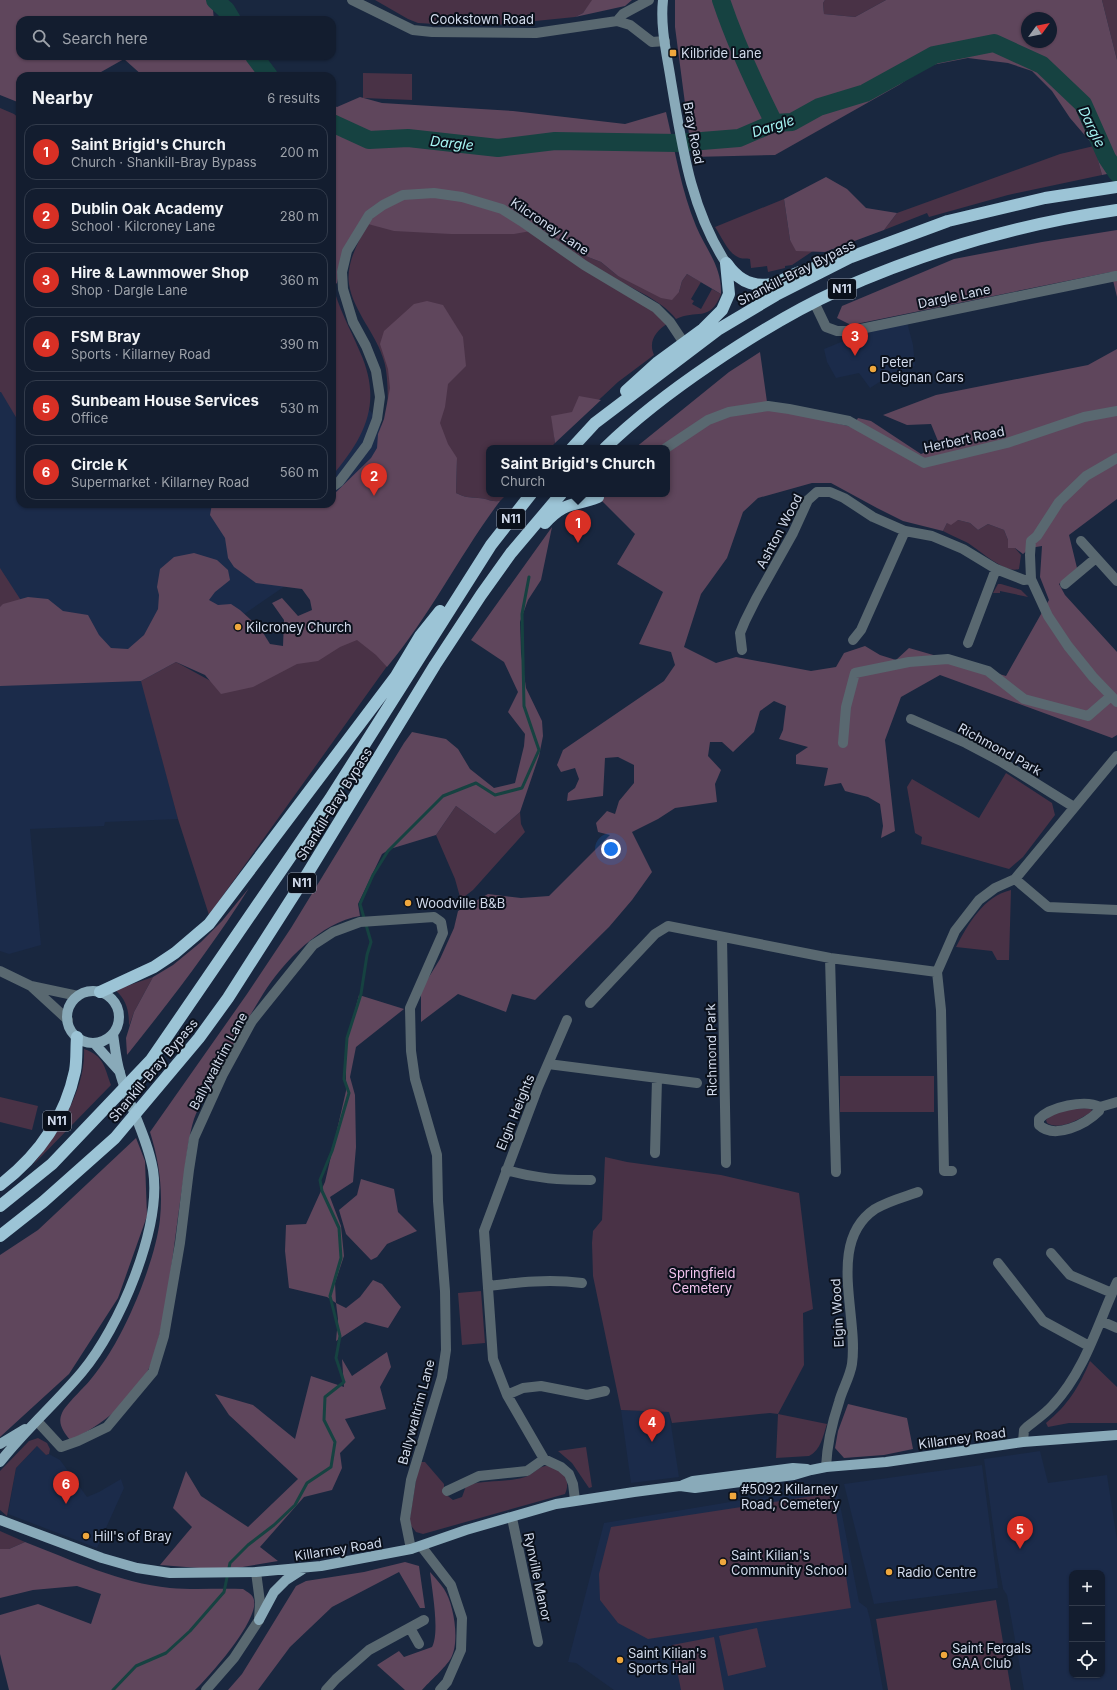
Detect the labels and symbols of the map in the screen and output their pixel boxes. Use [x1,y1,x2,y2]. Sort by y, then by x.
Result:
street label: Cookstown Road [430,11,534,27]
north arrow [1021,12,1057,48]
place label: Kilbride Lane [681,45,762,61]
marker: Kilbride Lane [668,48,678,58]
street label: Bray Road [680,101,708,165]
water label: Dargle [1075,103,1110,150]
water label: Dargle [749,111,796,140]
water label: Dargle [429,132,475,153]
street label: Kilcroney Lane [508,194,592,258]
street label: Shankill-Bray Bypass [734,235,858,309]
road number: N11 [828,279,856,299]
street label: Dargle Lane [916,281,992,311]
pin: 3 [842,323,868,356]
place label: Peter Deignan Cars [881,354,964,385]
marker: Peter Deignan Cars [868,364,878,374]
street label: Herbert Road [922,423,1006,455]
pin: 2 [361,463,387,496]
street label: Ashton Wood [753,491,805,571]
road number: N11 [497,509,525,529]
pin: 1 [565,510,591,543]
place label: Kilcroney Church [246,619,352,635]
marker: Kilcroney Church [233,622,243,632]
street label: Richmond Park [955,719,1045,779]
street label: Shankill-Bray Bypass [293,745,375,863]
your location [601,839,621,859]
road number: N11 [288,873,316,893]
place label: Woodville B&B [416,895,505,911]
marker: Woodville B&B [403,898,413,908]
street label: Richmond Park [702,1003,720,1097]
street label: Ballywaltrim Lane [186,1009,250,1113]
street label: Shankill-Bray Bypass [105,1015,201,1125]
street label: Elgin Heights [493,1072,538,1152]
road number: N11 [43,1111,71,1131]
park label: Springfield Cemetery [669,1265,735,1296]
street label: Elgin Wood [827,1278,847,1348]
street label: Ballywaltrim Lane [394,1358,438,1466]
pin: 4 [639,1409,665,1442]
street label: Killarney Road [917,1424,1007,1452]
pin: 6 [53,1471,79,1504]
place label: #5092 Killarney Road, Cemetery [741,1481,840,1512]
marker: #5092 Killarney Road, Cemetery [728,1491,738,1501]
pin: 5 [1007,1516,1033,1549]
place label: Hill's of Bray [94,1528,172,1544]
marker: Hill's of Bray [81,1531,91,1541]
street label: Rynville Manor [521,1531,555,1623]
street label: Killarney Road [293,1534,383,1564]
place label: Saint Kilian's Community School [731,1547,847,1578]
marker: Saint Kilian's Community School [718,1557,728,1567]
place label: Radio Centre [897,1564,976,1580]
marker: Radio Centre [884,1567,894,1577]
place label: Saint Fergals GAA Club [952,1640,1031,1671]
place label: Saint Kilian's Sports Hall [628,1645,707,1676]
marker: Saint Fergals GAA Club [939,1650,949,1660]
marker: Saint Kilian's Sports Hall [615,1655,625,1665]

